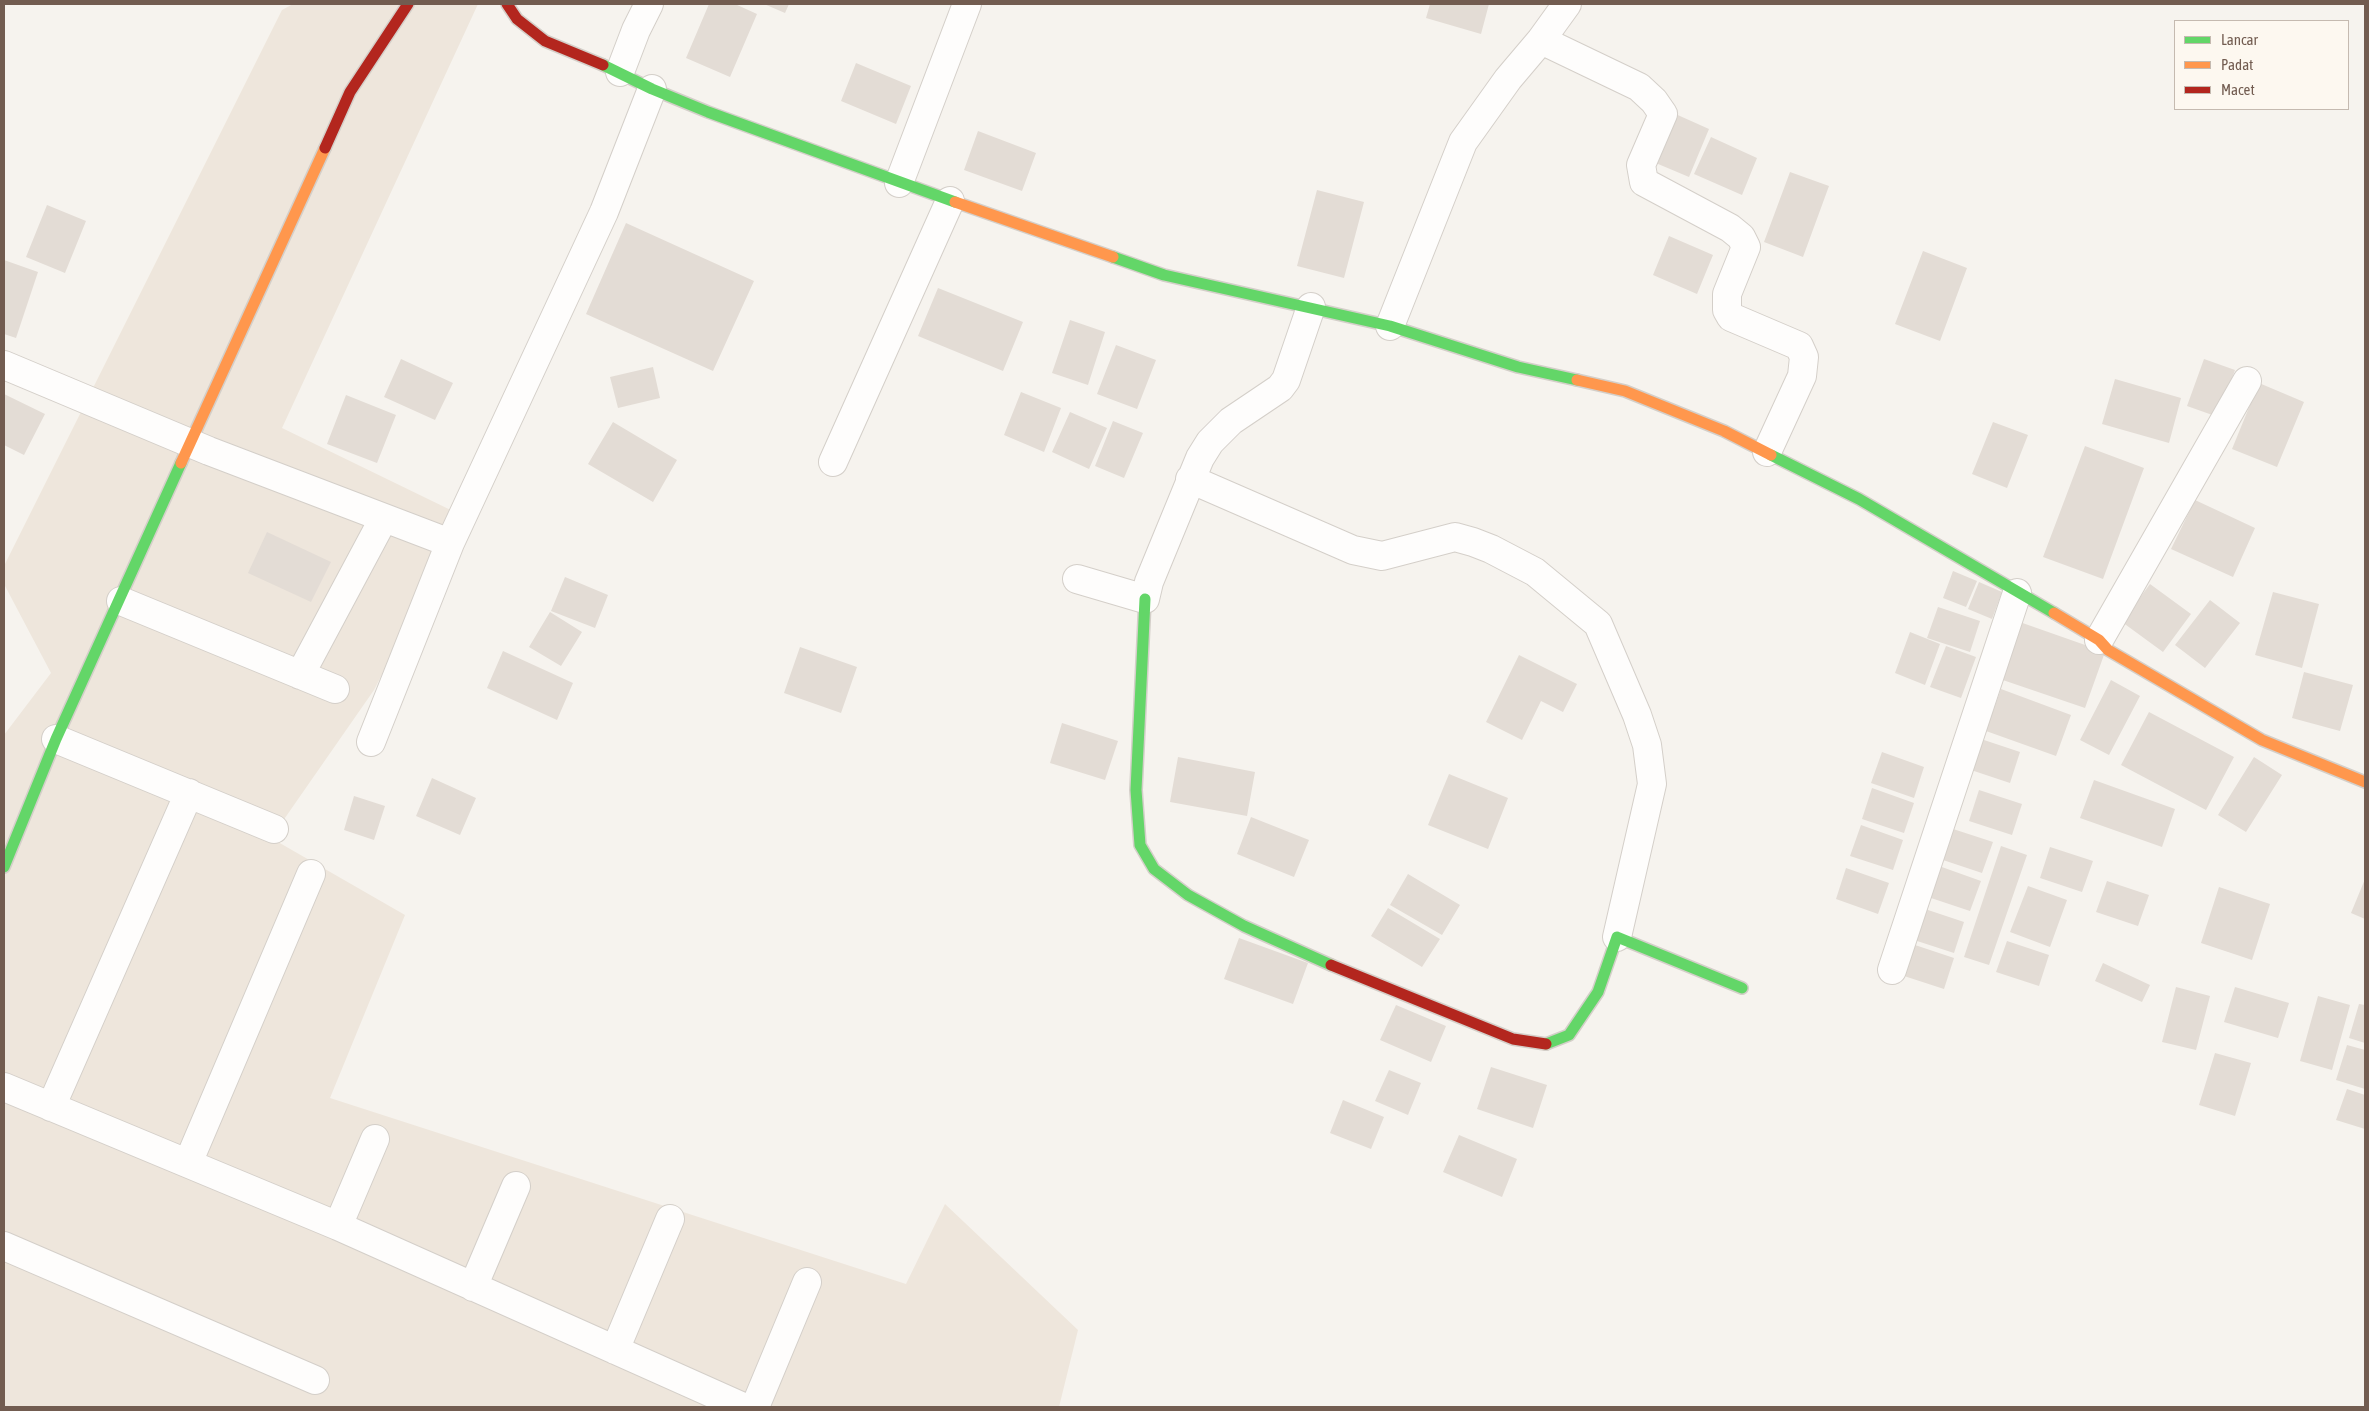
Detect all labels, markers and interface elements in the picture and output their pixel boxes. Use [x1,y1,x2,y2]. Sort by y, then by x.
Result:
legend [2174,20,2349,110]
text: Lancar [2221,31,2258,48]
text: Padat [2221,56,2253,73]
text: Macet [2221,81,2255,98]

